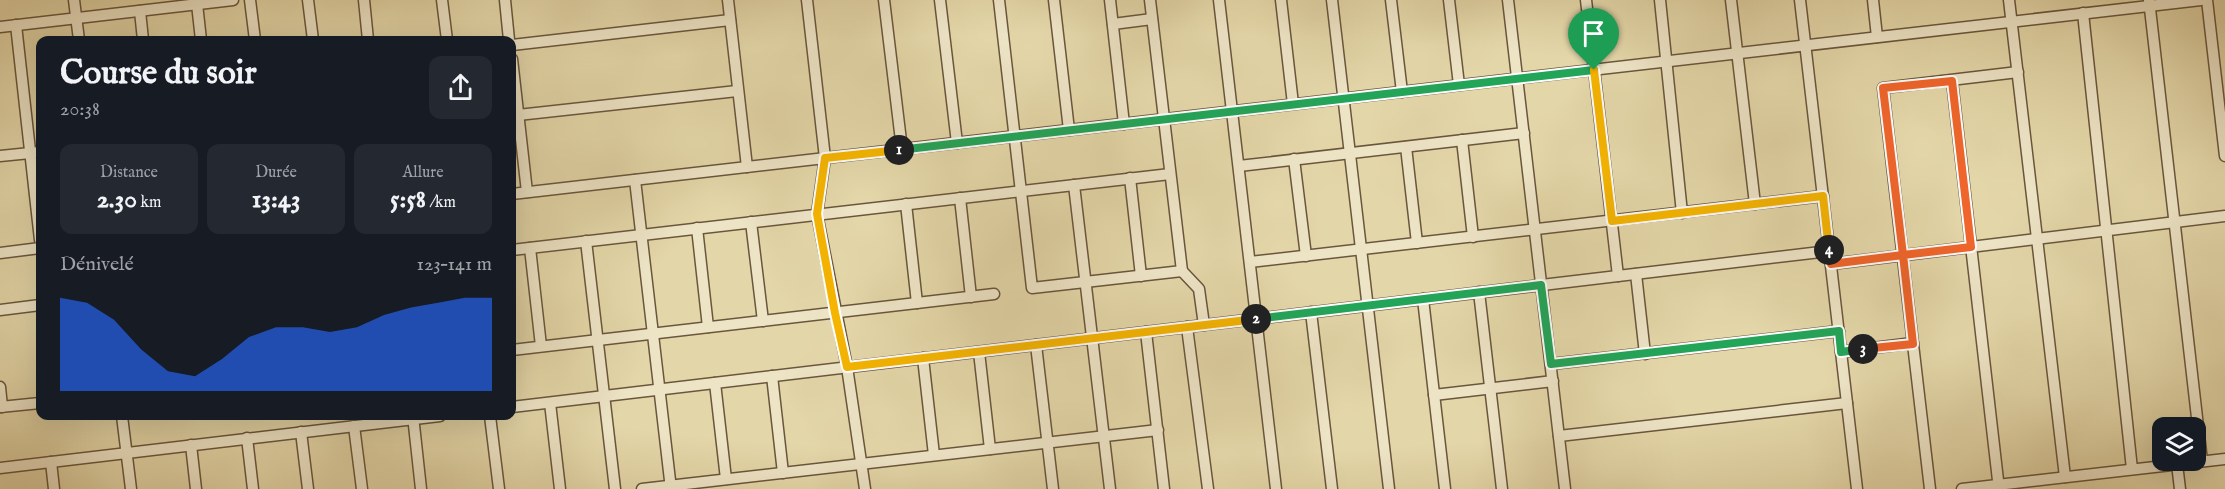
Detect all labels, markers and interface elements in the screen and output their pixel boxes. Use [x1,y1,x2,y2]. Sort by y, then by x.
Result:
pin [1568,8,1619,70]
icon: arrive [1577,17,1610,50]
text: Course du soir [60,53,257,95]
button: share [429,56,492,119]
text: 20:38 [60,97,100,122]
pin: 1 [884,135,914,165]
text: 1 [896,140,902,160]
text: Distance [100,163,158,183]
text: Durée [255,163,297,183]
text: Allure [402,163,444,183]
text: 2.30 [97,183,137,216]
text: 13:43 [252,183,300,216]
text: 5:58 [390,183,426,216]
text: km [137,193,161,213]
text: /km [426,193,456,213]
pin: 4 [1814,235,1844,265]
text: 4 [1825,240,1833,260]
text: Dénivelé [60,252,134,277]
text: 123–141 m [416,252,492,277]
pin: 2 [1241,304,1271,334]
text: 2 [1252,309,1260,329]
pin: 3 [1848,334,1878,364]
text: 3 [1860,339,1866,359]
map controls [2152,417,2206,471]
button: layers [2152,417,2206,471]

